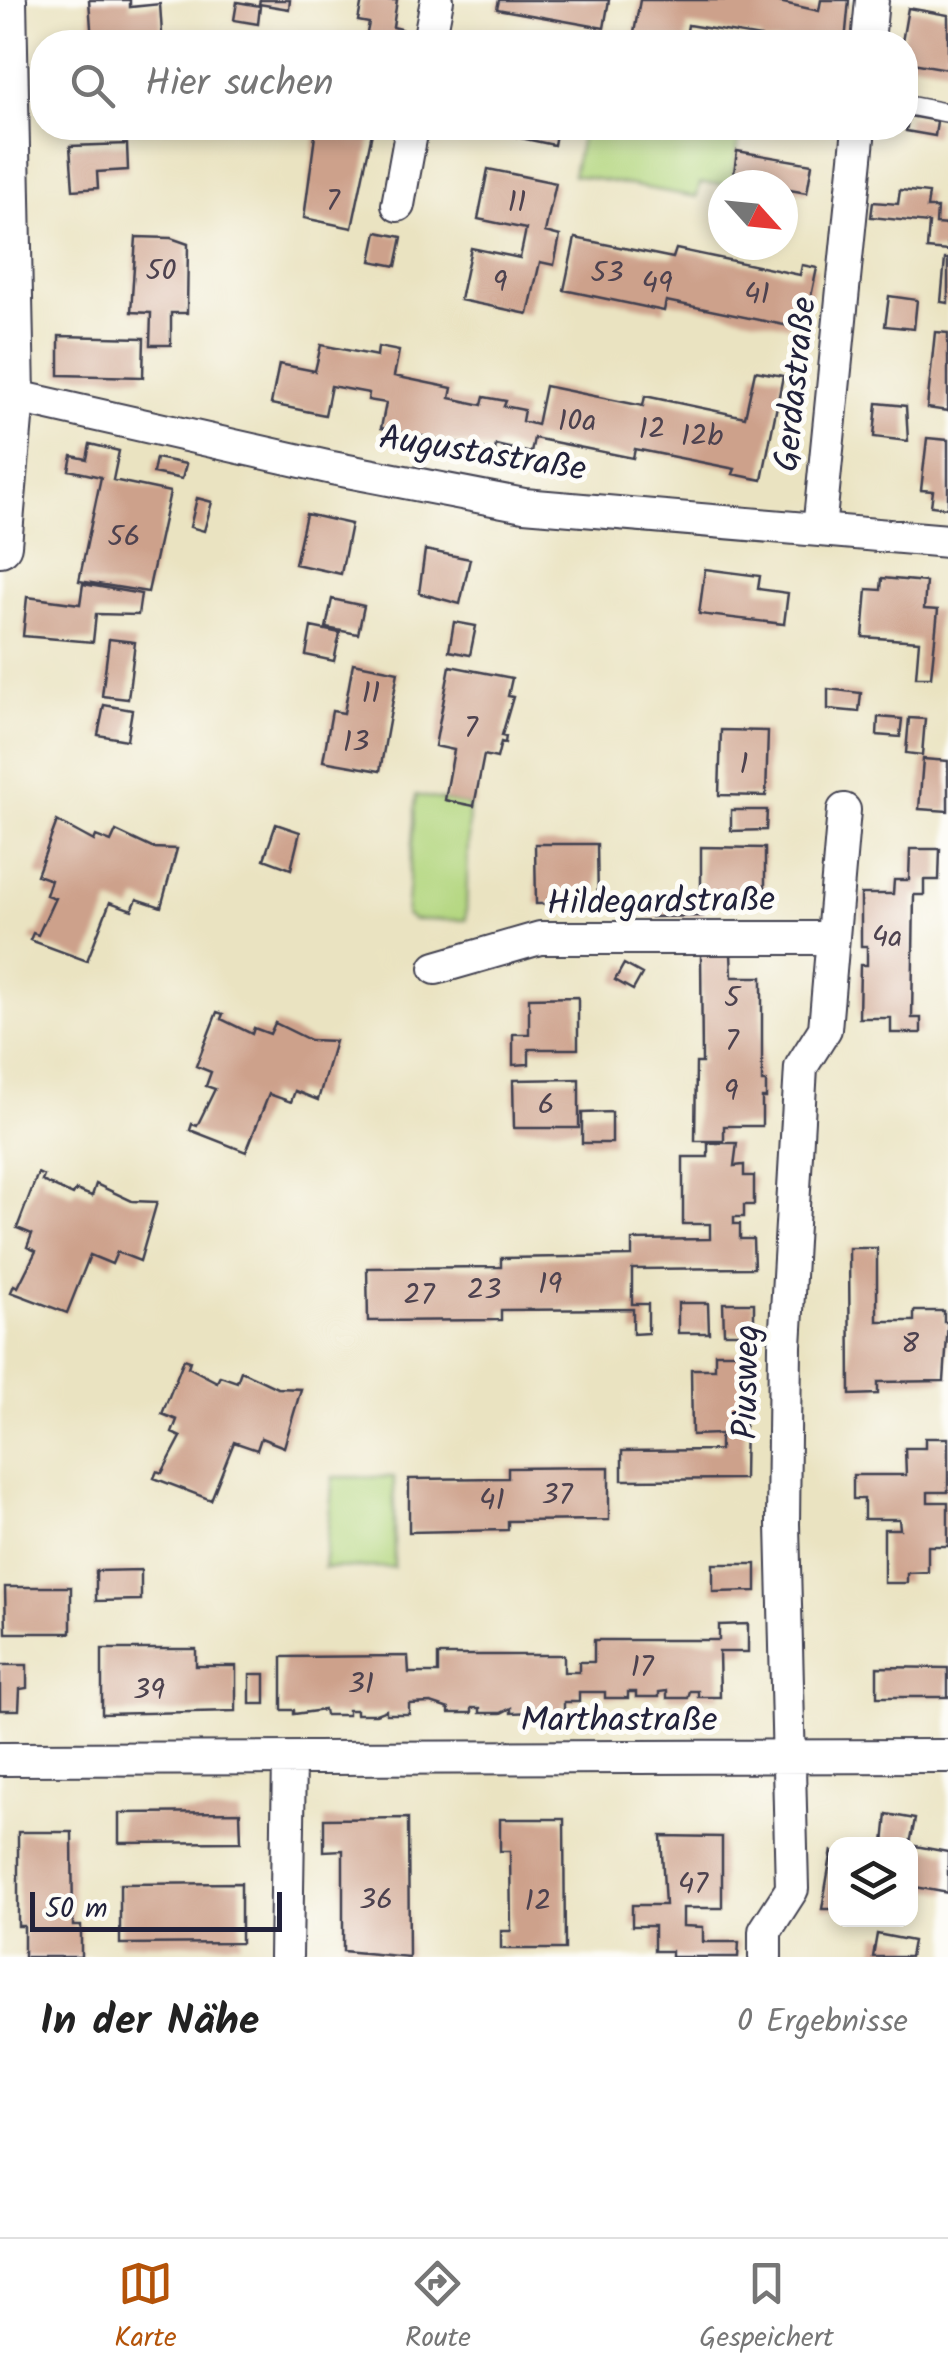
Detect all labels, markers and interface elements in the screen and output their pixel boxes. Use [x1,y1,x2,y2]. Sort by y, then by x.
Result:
search box [30,30,918,140]
text: Hier suchen [145,55,334,115]
icon: search [65,58,120,113]
north arrow [708,170,798,260]
house number: 7 [326,178,341,226]
house number: 11 [508,179,526,227]
house number: 50 [145,248,177,296]
house number: 53 [590,250,624,298]
house number: 9 [493,259,508,307]
house number: 49 [641,260,673,308]
house number: 41 [744,271,770,319]
street label: Gerdastraße [760,294,834,474]
house number: 10a [558,398,596,446]
house number: 12 [639,406,665,454]
street label: Augustastraße [375,411,590,499]
house number: 12b [681,413,724,461]
house number: 56 [108,514,140,562]
house number: 11 [362,670,380,718]
house number: 7 [464,705,479,753]
house number: 13 [343,719,369,767]
house number: 1 [739,741,749,789]
street label: Hildegardstraße [546,873,776,933]
house number: 4a [872,914,902,962]
house number: 5 [724,975,742,1023]
house number: 7 [725,1018,740,1066]
house number: 9 [724,1068,739,1116]
house number: 6 [538,1082,554,1130]
house number: 19 [538,1261,562,1309]
house number: 23 [467,1267,501,1315]
house number: 27 [403,1272,436,1320]
house number: 8 [901,1321,920,1369]
street label: Piusweg [719,1324,777,1440]
house number: 37 [542,1472,574,1520]
house number: 41 [479,1477,505,1525]
house number: 17 [630,1644,655,1692]
house number: 31 [348,1661,374,1709]
house number: 39 [133,1667,165,1715]
street label: Marthastraße [520,1694,718,1750]
map controls [828,1837,918,1927]
button: layers [828,1837,918,1927]
house number: 47 [678,1861,709,1909]
house number: 36 [359,1877,393,1925]
house number: 12 [525,1878,551,1926]
scale bar [30,1887,282,1932]
text: 50 m [45,1887,108,1932]
text: In der Nähe [40,1989,259,2056]
text: 0 Ergebnisse [737,1997,908,2048]
tab: Karte [114,2256,177,2361]
tab: Route [405,2256,471,2361]
tab: Gespeichert [699,2256,834,2361]

